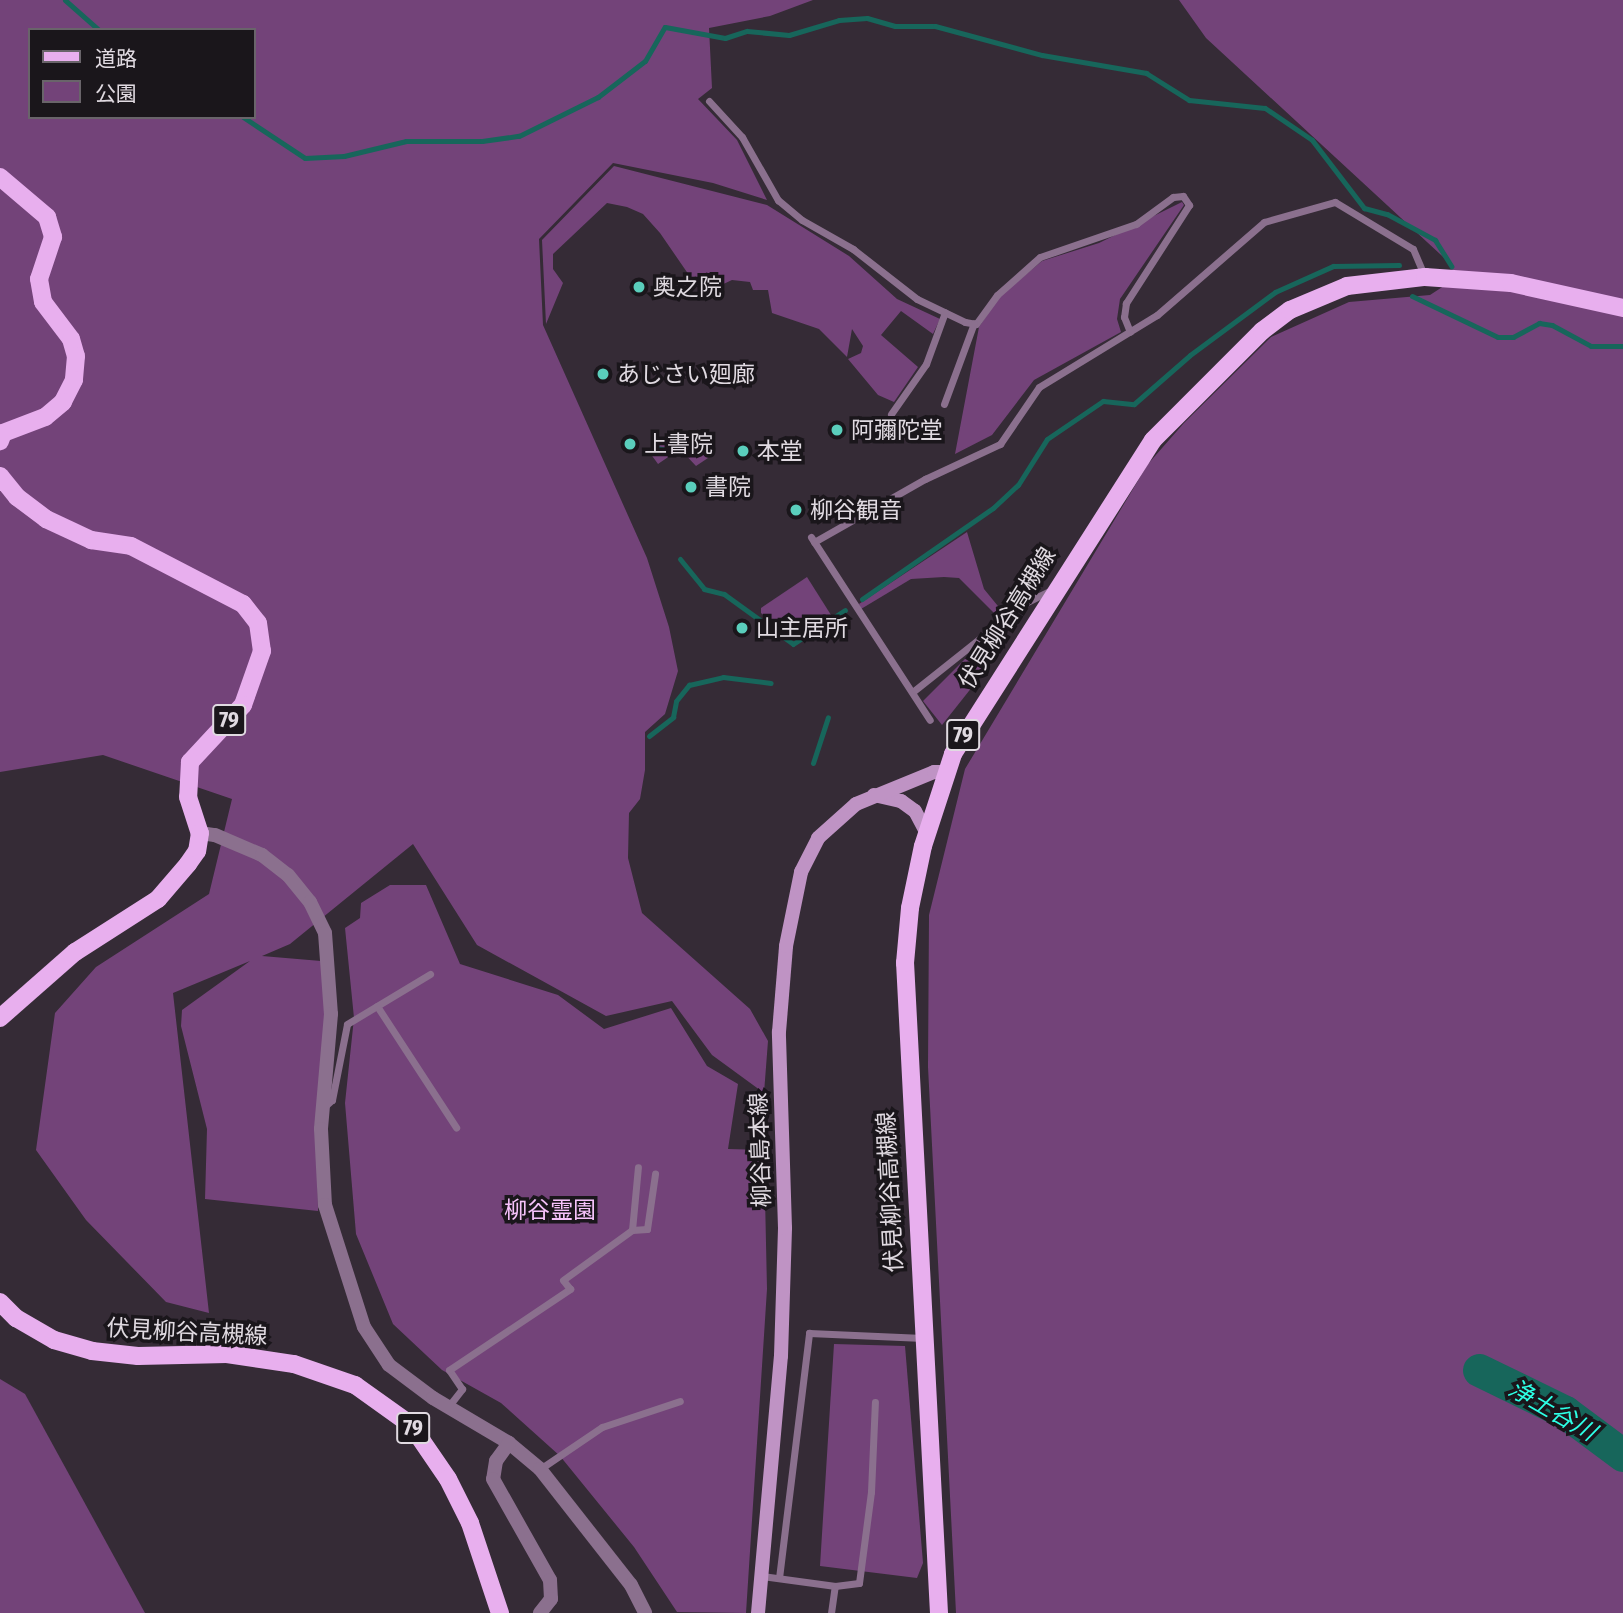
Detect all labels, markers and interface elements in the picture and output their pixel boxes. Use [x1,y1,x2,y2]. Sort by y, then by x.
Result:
legend [28,28,256,119]
text: 道路 [95,46,137,72]
text: 公園 [95,81,137,107]
place label: 奥之院 [653,273,722,301]
marker: 奥之院 [631,279,647,295]
place label: あじさい廻廊 [617,360,755,388]
marker: あじさい廻廊 [595,366,611,382]
place label: 阿彌陀堂 [851,416,943,444]
marker: 阿彌陀堂 [829,422,845,438]
place label: 上書院 [644,430,713,458]
marker: 上書院 [622,436,638,452]
place label: 本堂 [757,437,803,465]
marker: 本堂 [735,443,751,459]
place label: 書院 [705,473,751,501]
marker: 書院 [683,479,699,495]
place label: 柳谷観音 [810,496,902,524]
marker: 柳谷観音 [788,502,804,518]
street label: 伏見柳谷高槻線 [953,542,1061,694]
place label: 山主居所 [756,614,848,642]
marker: 山主居所 [734,620,750,636]
road number: 79 [212,702,246,738]
road number: 79 [946,718,981,752]
street label: 柳谷島本線 [744,1092,776,1208]
street label: 伏見柳谷高槻線 [872,1111,908,1273]
park label: 柳谷霊園 [504,1196,596,1224]
street label: 伏見柳谷高槻線 [106,1314,268,1350]
water label: 浄土谷川 [1503,1375,1601,1447]
road number: 79 [396,1410,430,1446]

